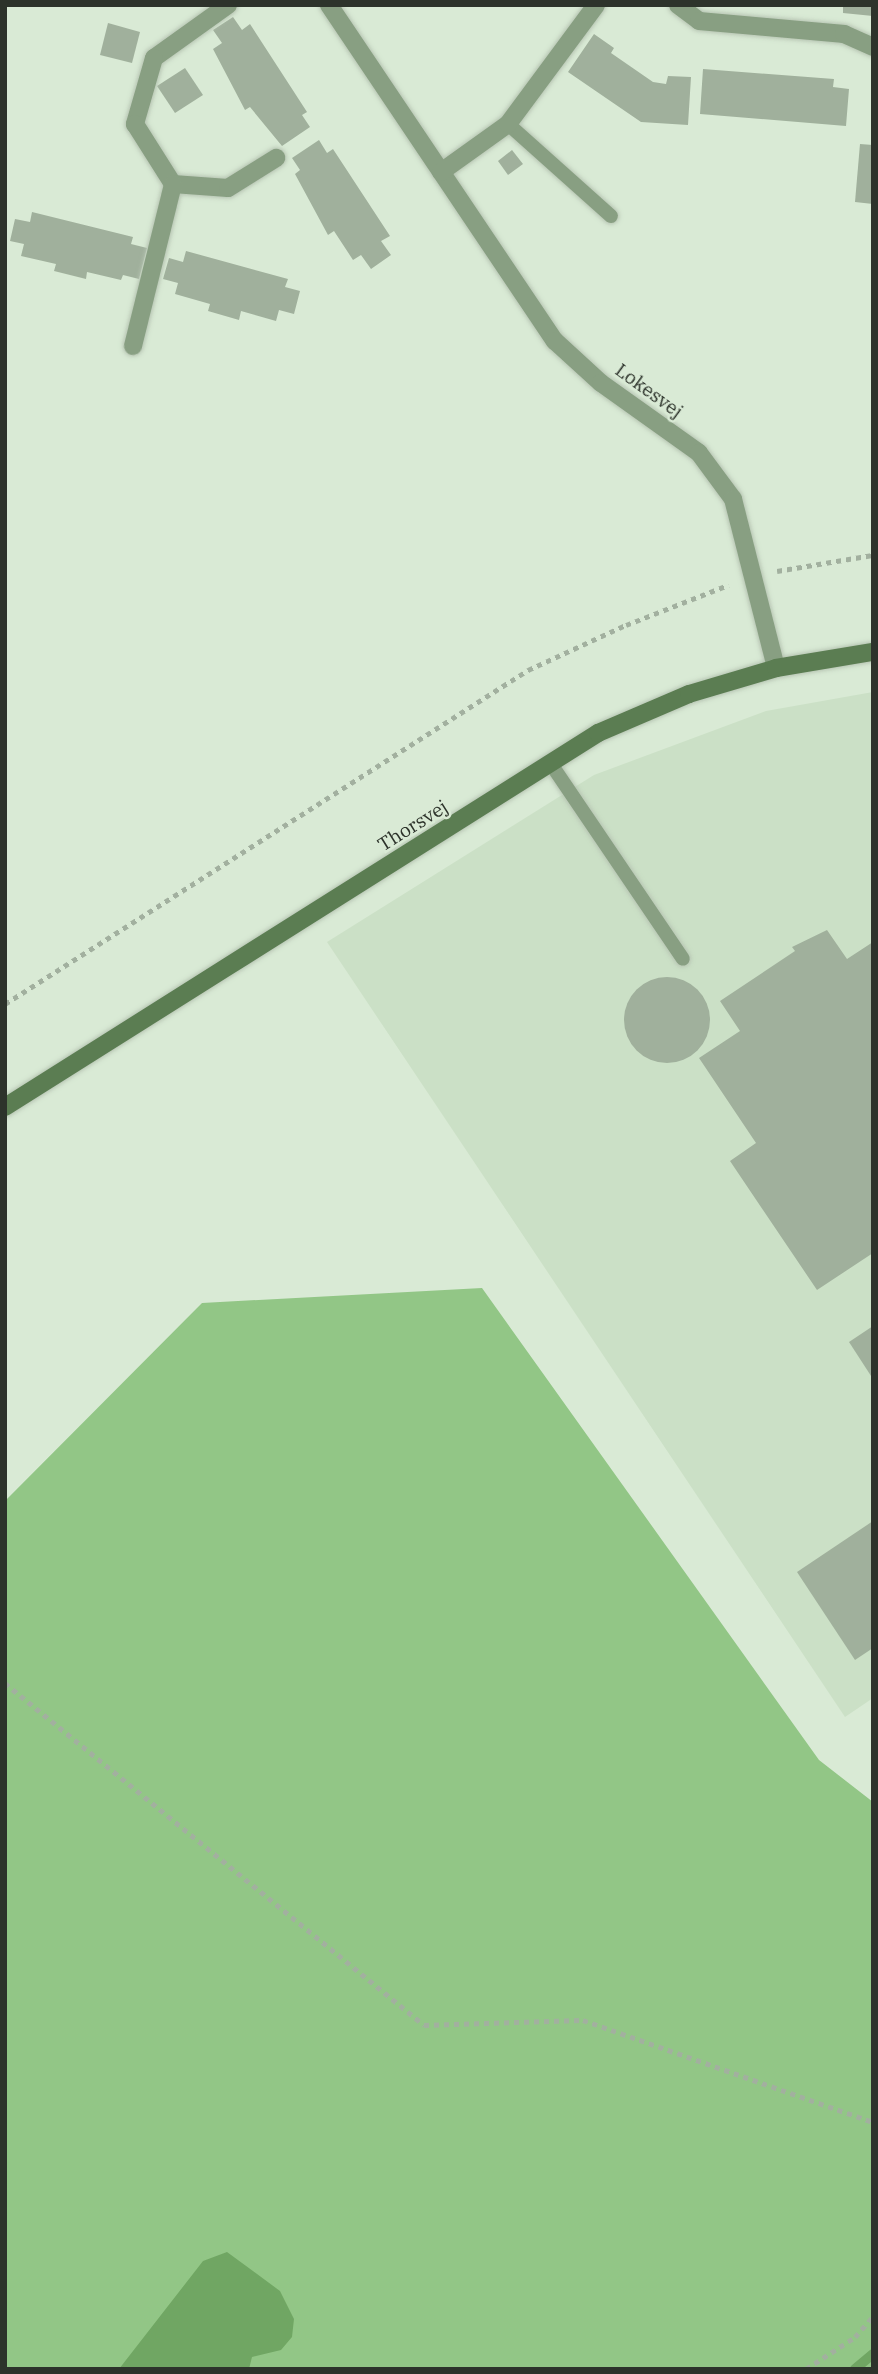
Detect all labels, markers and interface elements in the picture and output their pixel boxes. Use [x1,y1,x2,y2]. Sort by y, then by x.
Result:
street label: Lokesvej [611,359,687,423]
street label: Thorsvej [374,796,452,856]

